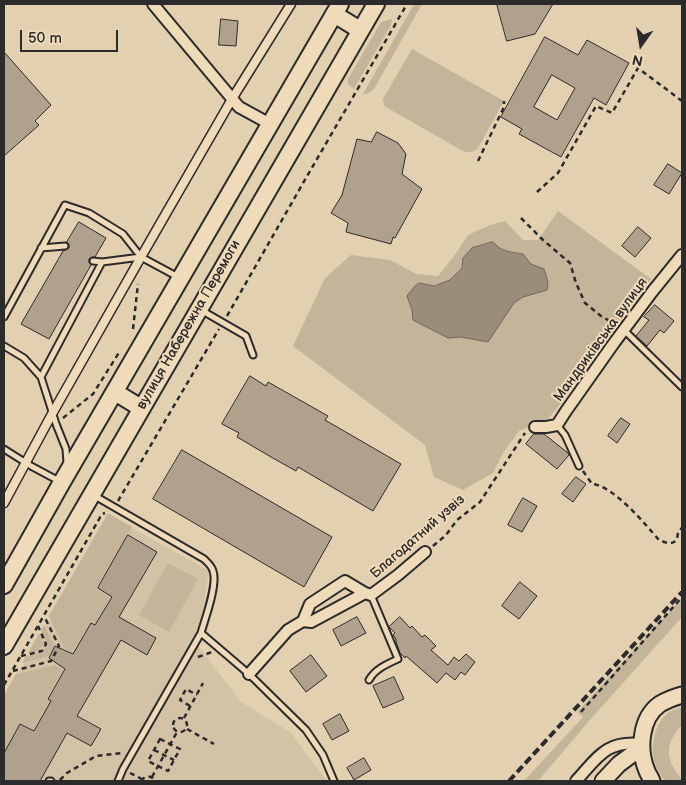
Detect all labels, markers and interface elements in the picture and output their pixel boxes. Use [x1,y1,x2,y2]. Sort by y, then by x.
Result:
scale bar [22,20,120,52]
north arrow [616,20,666,70]
text: 50 m [28,29,62,48]
text: N [630,51,645,70]
street label: вулиця Набережна Перемоги [134,237,244,413]
street label: Мандриківська вулиця [550,275,652,405]
street label: Благодатний узвіз [367,491,469,583]

